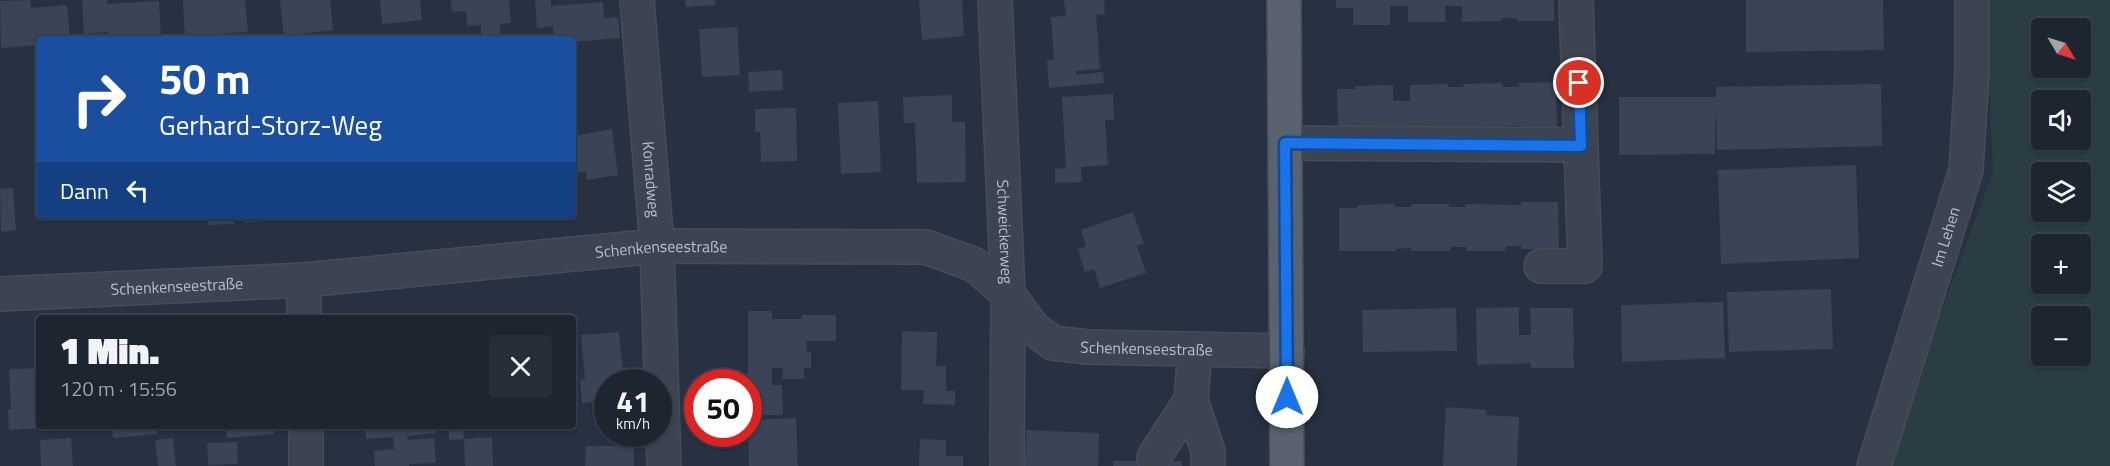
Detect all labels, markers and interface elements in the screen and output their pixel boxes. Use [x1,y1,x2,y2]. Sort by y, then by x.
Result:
north arrow [2031,18,2091,78]
map controls [2031,18,2091,366]
text: 50 m [159,46,251,110]
pin [1553,57,1604,108]
icon: right [60,60,138,138]
icon: arrive [1562,66,1595,99]
button: sound [2031,90,2091,150]
text: Gerhard-Storz-Weg [159,104,382,145]
street label: Konradweg [637,140,667,218]
button: layers [2031,162,2091,222]
text: Dann [60,174,109,208]
icon: left [121,174,154,207]
street label: Schweickerweg [991,179,1020,284]
street label: Im Lehen [1925,204,1966,270]
street label: Schenkenseestraße [594,234,727,264]
button: + [2031,234,2091,294]
street label: Schenkenseestraße [110,271,244,301]
button: − [2031,306,2091,366]
text: 1 Min. [60,323,159,378]
street label: Schenkenseestraße [1079,334,1213,362]
button: close [489,335,552,398]
position arrow [1255,365,1319,429]
speed limit sign: 50 [684,369,762,447]
text: 120 m · 15:56 [60,373,177,404]
text: 41 [616,378,650,424]
text: km/h [616,412,650,435]

